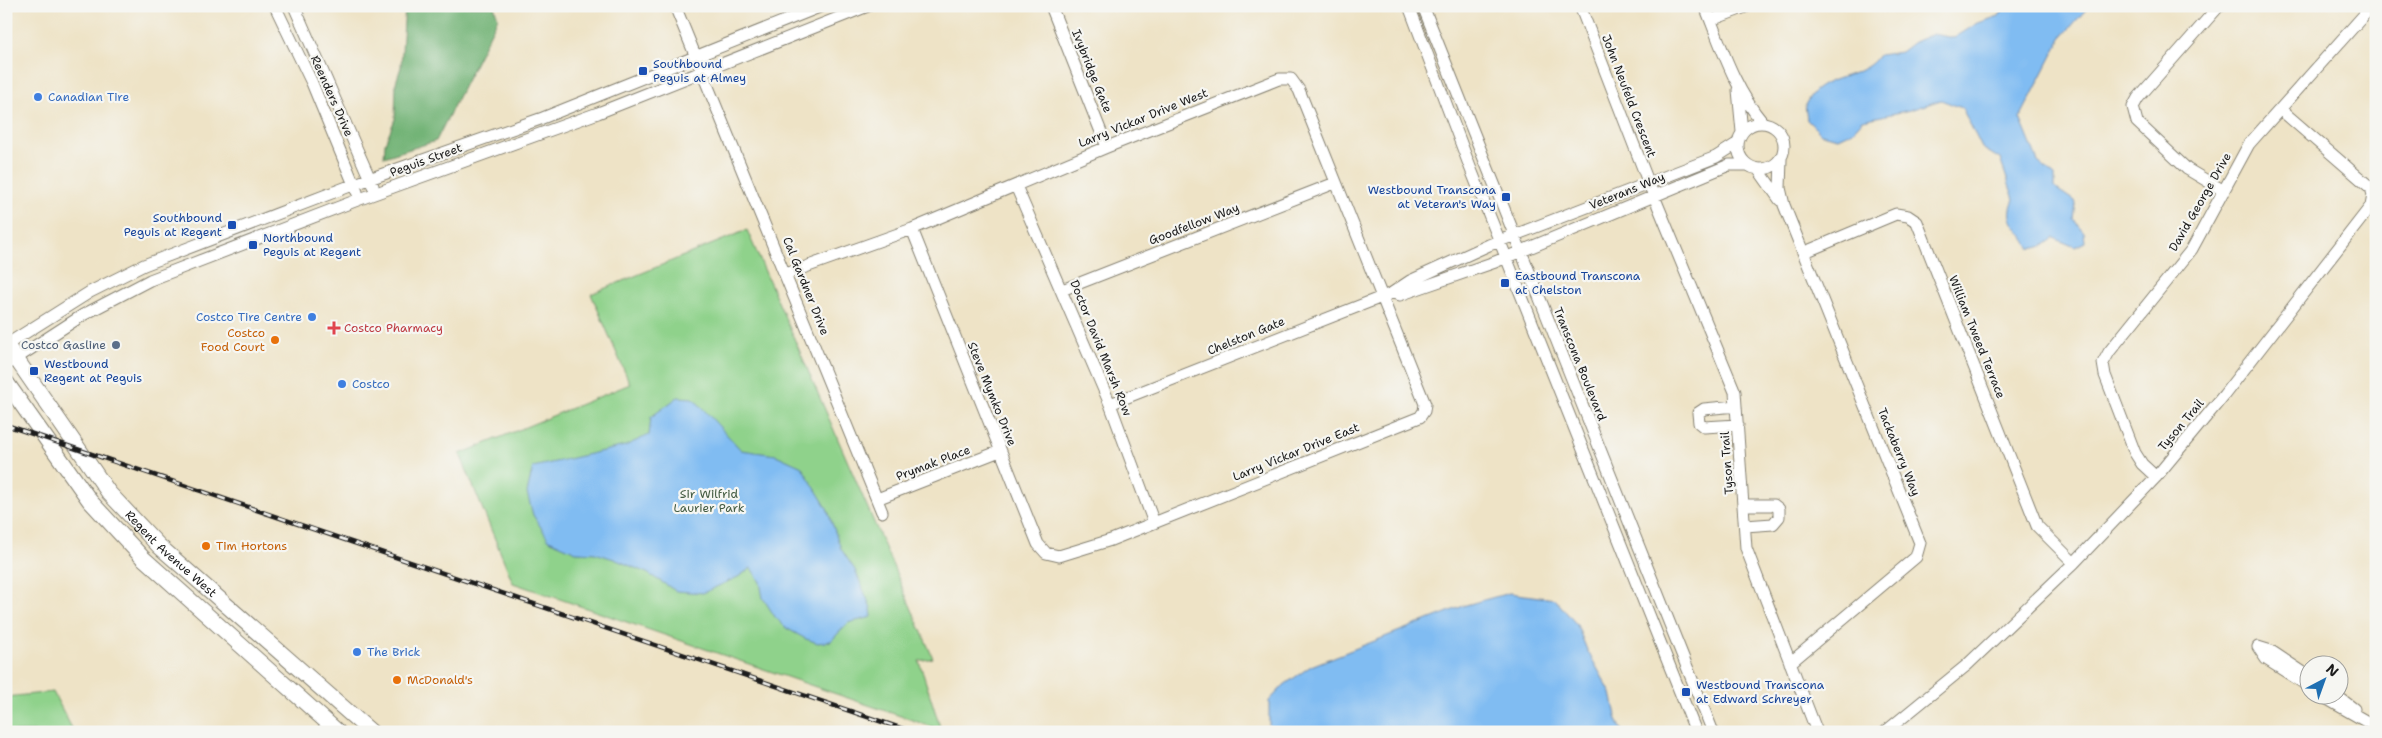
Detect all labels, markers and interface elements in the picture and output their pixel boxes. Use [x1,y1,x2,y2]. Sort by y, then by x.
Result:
street label: Ivybridge Gate [1068,27,1116,115]
street label: John Neufeld Crescent [1598,32,1660,160]
street label: Reenders Drive [307,53,357,139]
place label: Southbound Peguis at Almey [653,56,746,86]
marker: Southbound Peguis at Almey [637,65,649,77]
street label: Larry Vickar Drive West [1076,85,1210,151]
place label: Canadian Tire [48,89,129,105]
marker: Canadian Tire [32,91,44,103]
street label: Peguis Street [388,140,464,180]
street label: David George Drive [2165,149,2235,254]
street label: Veterans Way [1587,169,1667,213]
place label: Westbound Transcona at Veteran's Way [1368,182,1497,212]
marker: Westbound Transcona at Veteran's Way [1500,191,1512,203]
street label: Goodfellow Way [1147,199,1242,249]
place label: Southbound Peguis at Regent [124,210,222,240]
marker: Southbound Peguis at Regent [226,219,238,231]
place label: Northbound Peguis at Regent [263,230,361,260]
street label: Cal Gardner Drive [779,235,833,338]
marker: Northbound Peguis at Regent [247,239,259,251]
place label: Eastbound Transcona at Chelston [1515,268,1641,298]
street label: William Tweed Terrace [1945,273,2009,401]
marker: Eastbound Transcona at Chelston [1499,277,1511,289]
street label: Doctor David Marsh Row [1066,278,1136,419]
street label: Transcona Boulevard [1550,305,1610,424]
place label: Costco Tire Centre [196,309,302,325]
marker: Costco Tire Centre [306,311,318,323]
street label: Chelston Gate [1205,313,1287,359]
place label: Costco Pharmacy [344,320,443,336]
marker: Costco Pharmacy [328,322,340,334]
place label: Costco Food Court [201,325,265,355]
marker: Costco Food Court [269,334,281,346]
place label: Costco Gasline [21,337,106,353]
marker: Costco Gasline [110,339,122,351]
street label: Steve Mymko Drive [964,340,1020,449]
place label: Westbound Regent at Peguis [44,356,142,386]
marker: Westbound Regent at Peguis [28,365,40,377]
place label: Costco [352,376,390,392]
marker: Costco [336,378,348,390]
street label: Tyson Trail [2155,395,2208,454]
street label: Tackaberry Way [1874,406,1924,498]
street label: Larry Vickar Drive East [1230,419,1362,485]
street label: Tyson Trail [1717,431,1737,495]
street label: Prymak Place [894,441,973,484]
park label: Sir Wilfrid Laurier Park [673,486,745,516]
street label: Regent Avenue West [121,507,220,601]
place label: Tim Hortons [216,538,287,554]
marker: Tim Hortons [200,540,212,552]
place label: The Brick [367,644,420,660]
marker: The Brick [351,646,363,658]
north arrow [2300,656,2350,706]
text: N [2322,660,2343,681]
place label: McDonald's [407,672,473,688]
marker: McDonald's [391,674,403,686]
place label: Westbound Transcona at Edward Schreyer [1696,677,1825,707]
marker: Westbound Transcona at Edward Schreyer [1680,686,1692,698]

